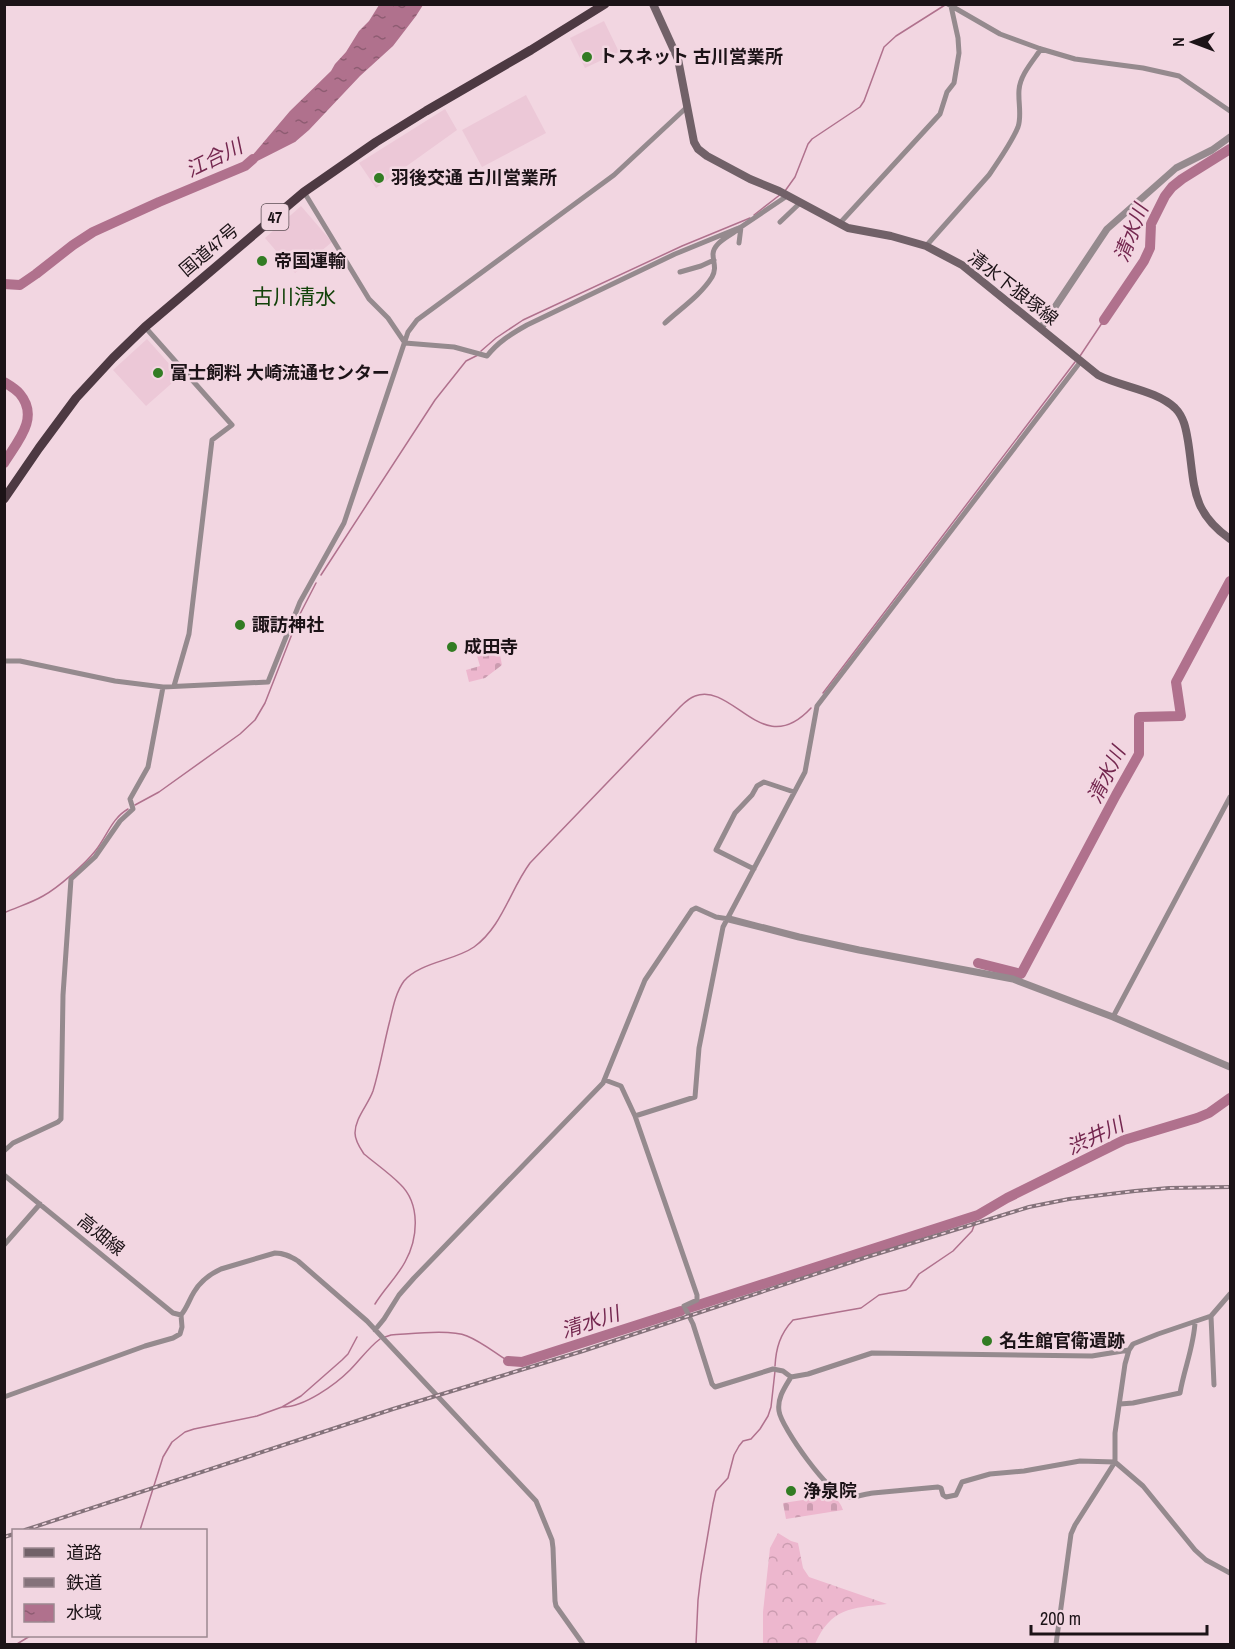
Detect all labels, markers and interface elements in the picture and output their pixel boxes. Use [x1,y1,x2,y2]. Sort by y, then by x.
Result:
north arrow [1163,12,1223,72]
text: N [1167,37,1189,47]
place label: トスネット 古川営業所 [599,44,783,69]
marker: トスネット 古川営業所 [580,50,594,64]
water label: 江合川 [181,131,248,183]
place label: 羽後交通 古川営業所 [391,165,557,190]
marker: 羽後交通 古川営業所 [372,171,386,185]
water label: 清水川 [1107,198,1155,266]
road number: 47 [262,204,288,230]
street label: 国道47号 [174,217,244,282]
street label: 清水下狼塚線 [963,245,1064,331]
place label: 帝国運輸 [274,248,346,273]
marker: 帝国運輸 [255,254,269,268]
district label: 古川清水 [252,282,336,311]
place label: 富士飼料 大崎流通センター [170,360,390,385]
marker: 富士飼料 大崎流通センター [151,366,165,380]
place label: 諏訪神社 [252,612,324,637]
marker: 諏訪神社 [233,618,247,632]
place label: 成田寺 [464,634,518,659]
marker: 成田寺 [445,640,459,654]
water label: 清水川 [1080,740,1132,808]
water label: 渋井川 [1062,1110,1129,1160]
street label: 高畑線 [72,1208,130,1261]
water label: 清水川 [557,1299,624,1344]
place label: 名生館官衛遺跡 [999,1328,1125,1353]
marker: 名生館官衛遺跡 [980,1334,994,1348]
place label: 浄泉院 [803,1478,857,1503]
marker: 浄泉院 [784,1484,798,1498]
legend [12,1529,207,1637]
text: 道路 [66,1540,102,1565]
text: 鉄道 [66,1570,102,1595]
scale bar [1031,1598,1206,1636]
text: 水域 [66,1600,102,1625]
text: 200 m [1040,1606,1081,1631]

